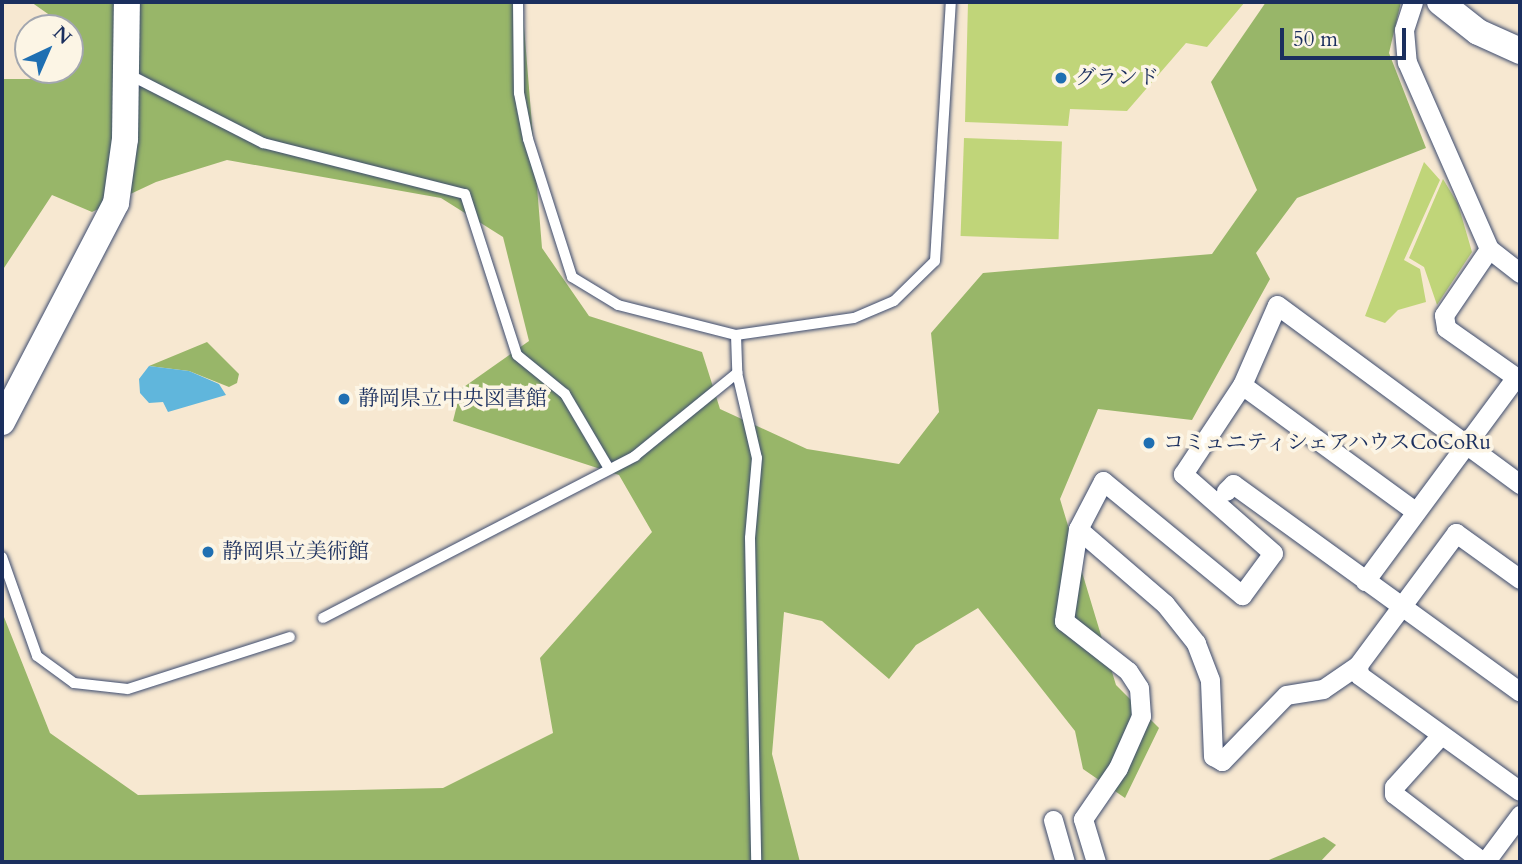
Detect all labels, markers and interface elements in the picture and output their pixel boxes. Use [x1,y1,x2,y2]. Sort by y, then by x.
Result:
north arrow [14,14,84,84]
scale bar [1284,14,1410,58]
text: N [47,20,77,50]
text: 50 m [1293,25,1338,54]
place label: グランド [1075,65,1159,91]
marker: グランド [1053,70,1069,86]
place label: 静岡県立中央図書館 [358,386,547,412]
marker: 静岡県立中央図書館 [336,391,352,407]
place label: コミュニティシェアハウスCoCoRu [1163,430,1496,456]
marker: コミュニティシェアハウスCoCoRu [1141,435,1157,451]
place label: 静岡県立美術館 [222,539,369,565]
marker: 静岡県立美術館 [200,544,216,560]

